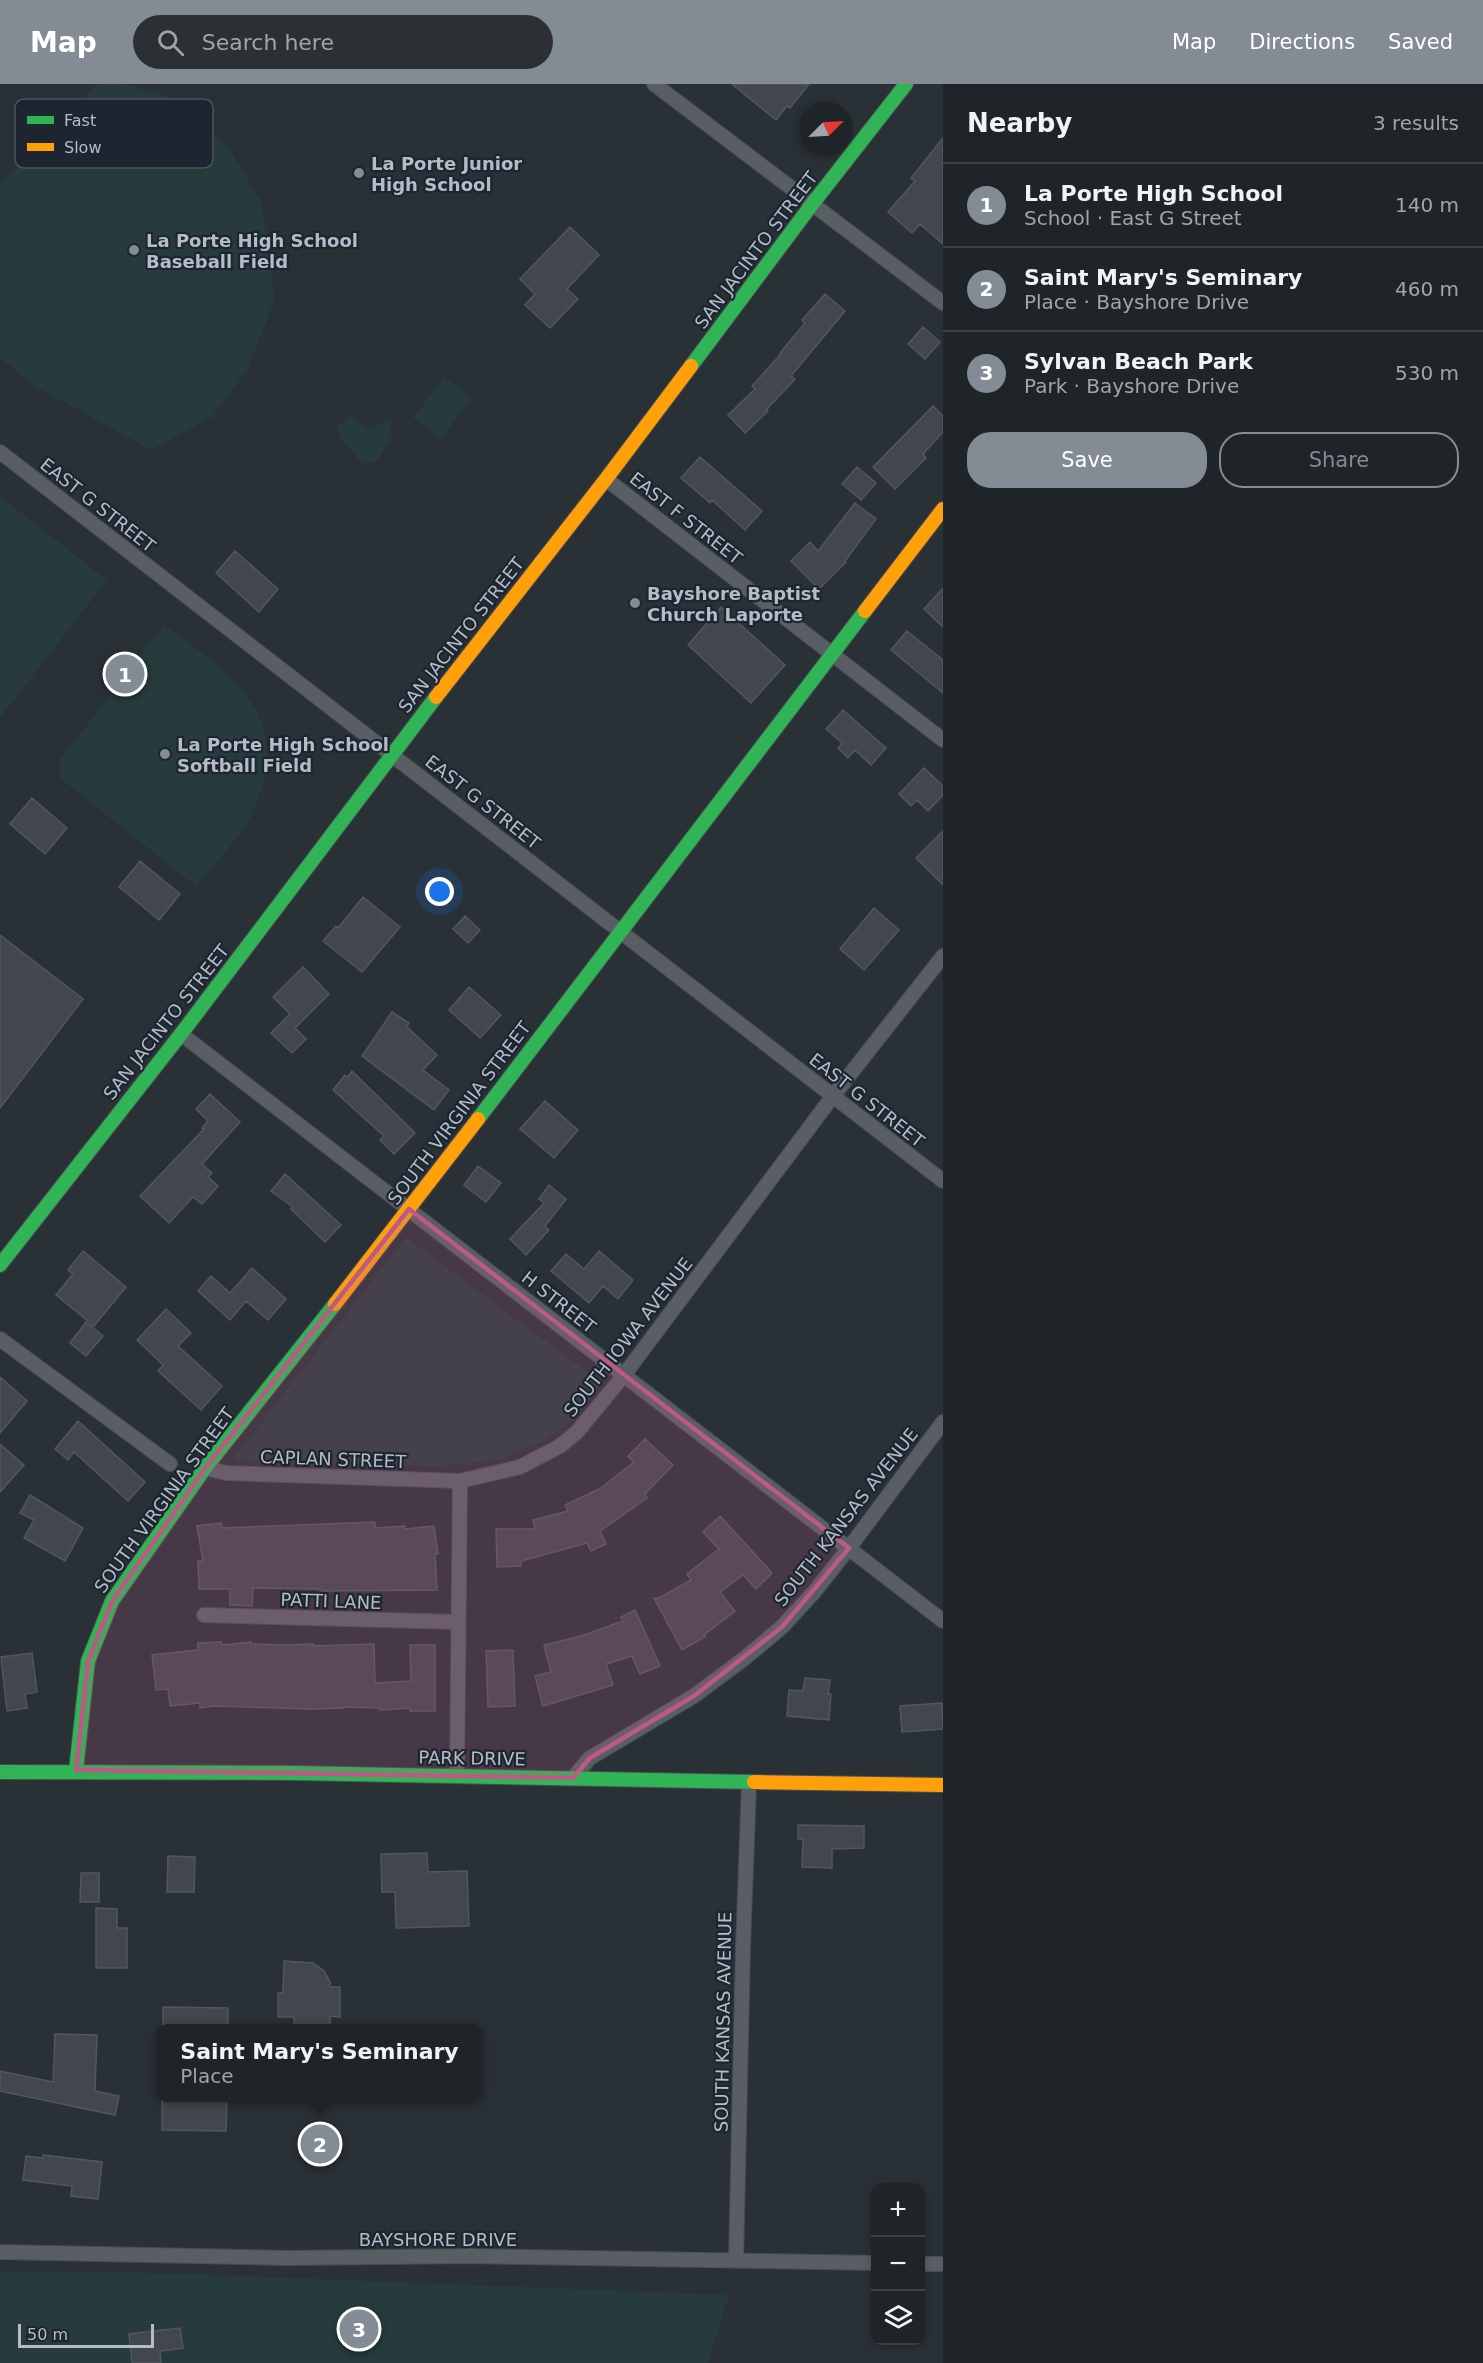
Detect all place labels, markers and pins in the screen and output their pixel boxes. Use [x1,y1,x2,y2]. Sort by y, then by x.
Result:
place label: La Porte Junior High School [371,153,522,195]
marker: La Porte Junior High School [352,166,366,180]
place label: La Porte High School Baseball Field [146,230,358,272]
marker: La Porte High School Baseball Field [127,243,141,257]
place label: Bayshore Baptist Church Laporte [647,583,821,625]
marker: Bayshore Baptist Church Laporte [628,596,642,610]
pin: 1 [106,652,144,696]
place label: La Porte High School Softball Field [177,734,389,776]
marker: La Porte High School Softball Field [158,747,172,761]
pin: 2 [300,2122,340,2166]
pin: 3 [340,2306,378,2352]

